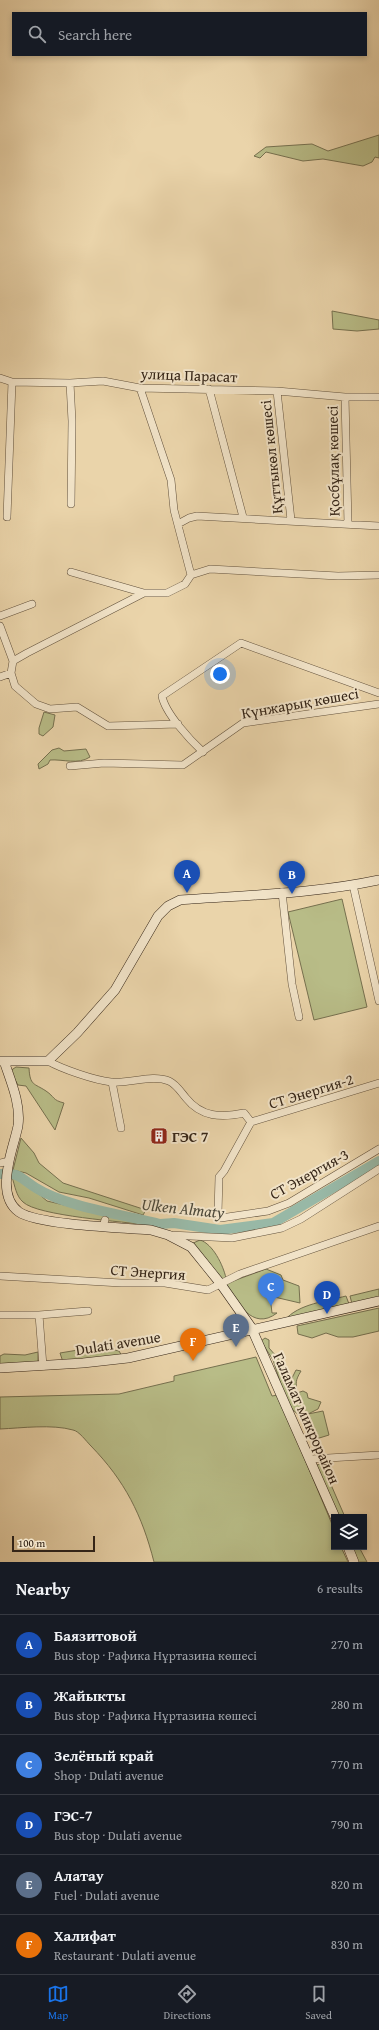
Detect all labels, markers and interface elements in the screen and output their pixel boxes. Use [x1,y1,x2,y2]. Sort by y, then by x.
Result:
search box [12,12,367,56]
icon: search [26,23,48,45]
text: Search here [58,24,132,45]
street label: улица Парасат [139,363,239,387]
street label: Құттыкөл көшесі [255,399,287,515]
street label: Қосбұлақ көшесі [322,405,344,517]
your location [210,664,230,684]
street label: Күнжарық көшесі [240,682,360,724]
pin: A [174,860,200,893]
pin: B [279,861,305,894]
street label: СТ Энергия-2 [266,1068,356,1114]
building icon: ГЭС 7 [149,1126,169,1146]
place label: ГЭС 7 [172,1126,209,1147]
street label: СТ Энергия-3 [266,1144,352,1204]
water label: Ulken Almaty [140,1192,226,1224]
street label: СТ Энергия [110,1259,187,1285]
pin: C [258,1273,284,1306]
pin: D [314,1281,340,1314]
pin: E [223,1314,249,1347]
street label: Dulati avenue [74,1326,162,1360]
pin: F [180,1328,206,1361]
street label: Галамат микрорайон [269,1349,346,1487]
map controls [331,1514,367,1550]
button: layers [331,1514,367,1550]
scale bar [12,1534,95,1553]
text: 100 m [18,1535,45,1551]
text: Nearby [16,1576,70,1601]
text: 6 results [317,1579,363,1598]
text: Баязитовой [54,1625,137,1646]
text: A [25,1635,33,1654]
text: 270 m [331,1635,363,1654]
text: Bus stop · Рафика Нұртазина көшесі [54,1646,257,1665]
text: Жайыкты [54,1685,126,1706]
text: B [25,1695,33,1714]
text: 280 m [331,1695,363,1714]
text: Bus stop · Рафика Нұртазина көшесі [54,1706,257,1725]
text: Зелёный край [54,1745,154,1766]
text: C [25,1755,33,1774]
text: 770 m [331,1755,363,1774]
text: Shop · Dulati avenue [54,1766,164,1785]
text: ГЭС-7 [54,1805,93,1826]
text: D [25,1815,33,1834]
text: 790 m [331,1815,363,1834]
text: Bus stop · Dulati avenue [54,1826,182,1845]
text: Алатау [54,1865,104,1886]
text: E [26,1875,32,1894]
text: 820 m [331,1875,363,1894]
text: Fuel · Dulati avenue [54,1886,159,1905]
text: Халифат [54,1925,116,1946]
text: F [26,1935,32,1954]
text: 830 m [331,1935,363,1954]
text: Restaurant · Dulati avenue [54,1946,196,1965]
tab: Map [47,1983,69,2023]
tab: Directions [164,1983,211,2023]
tab: Saved [305,1983,332,2023]

